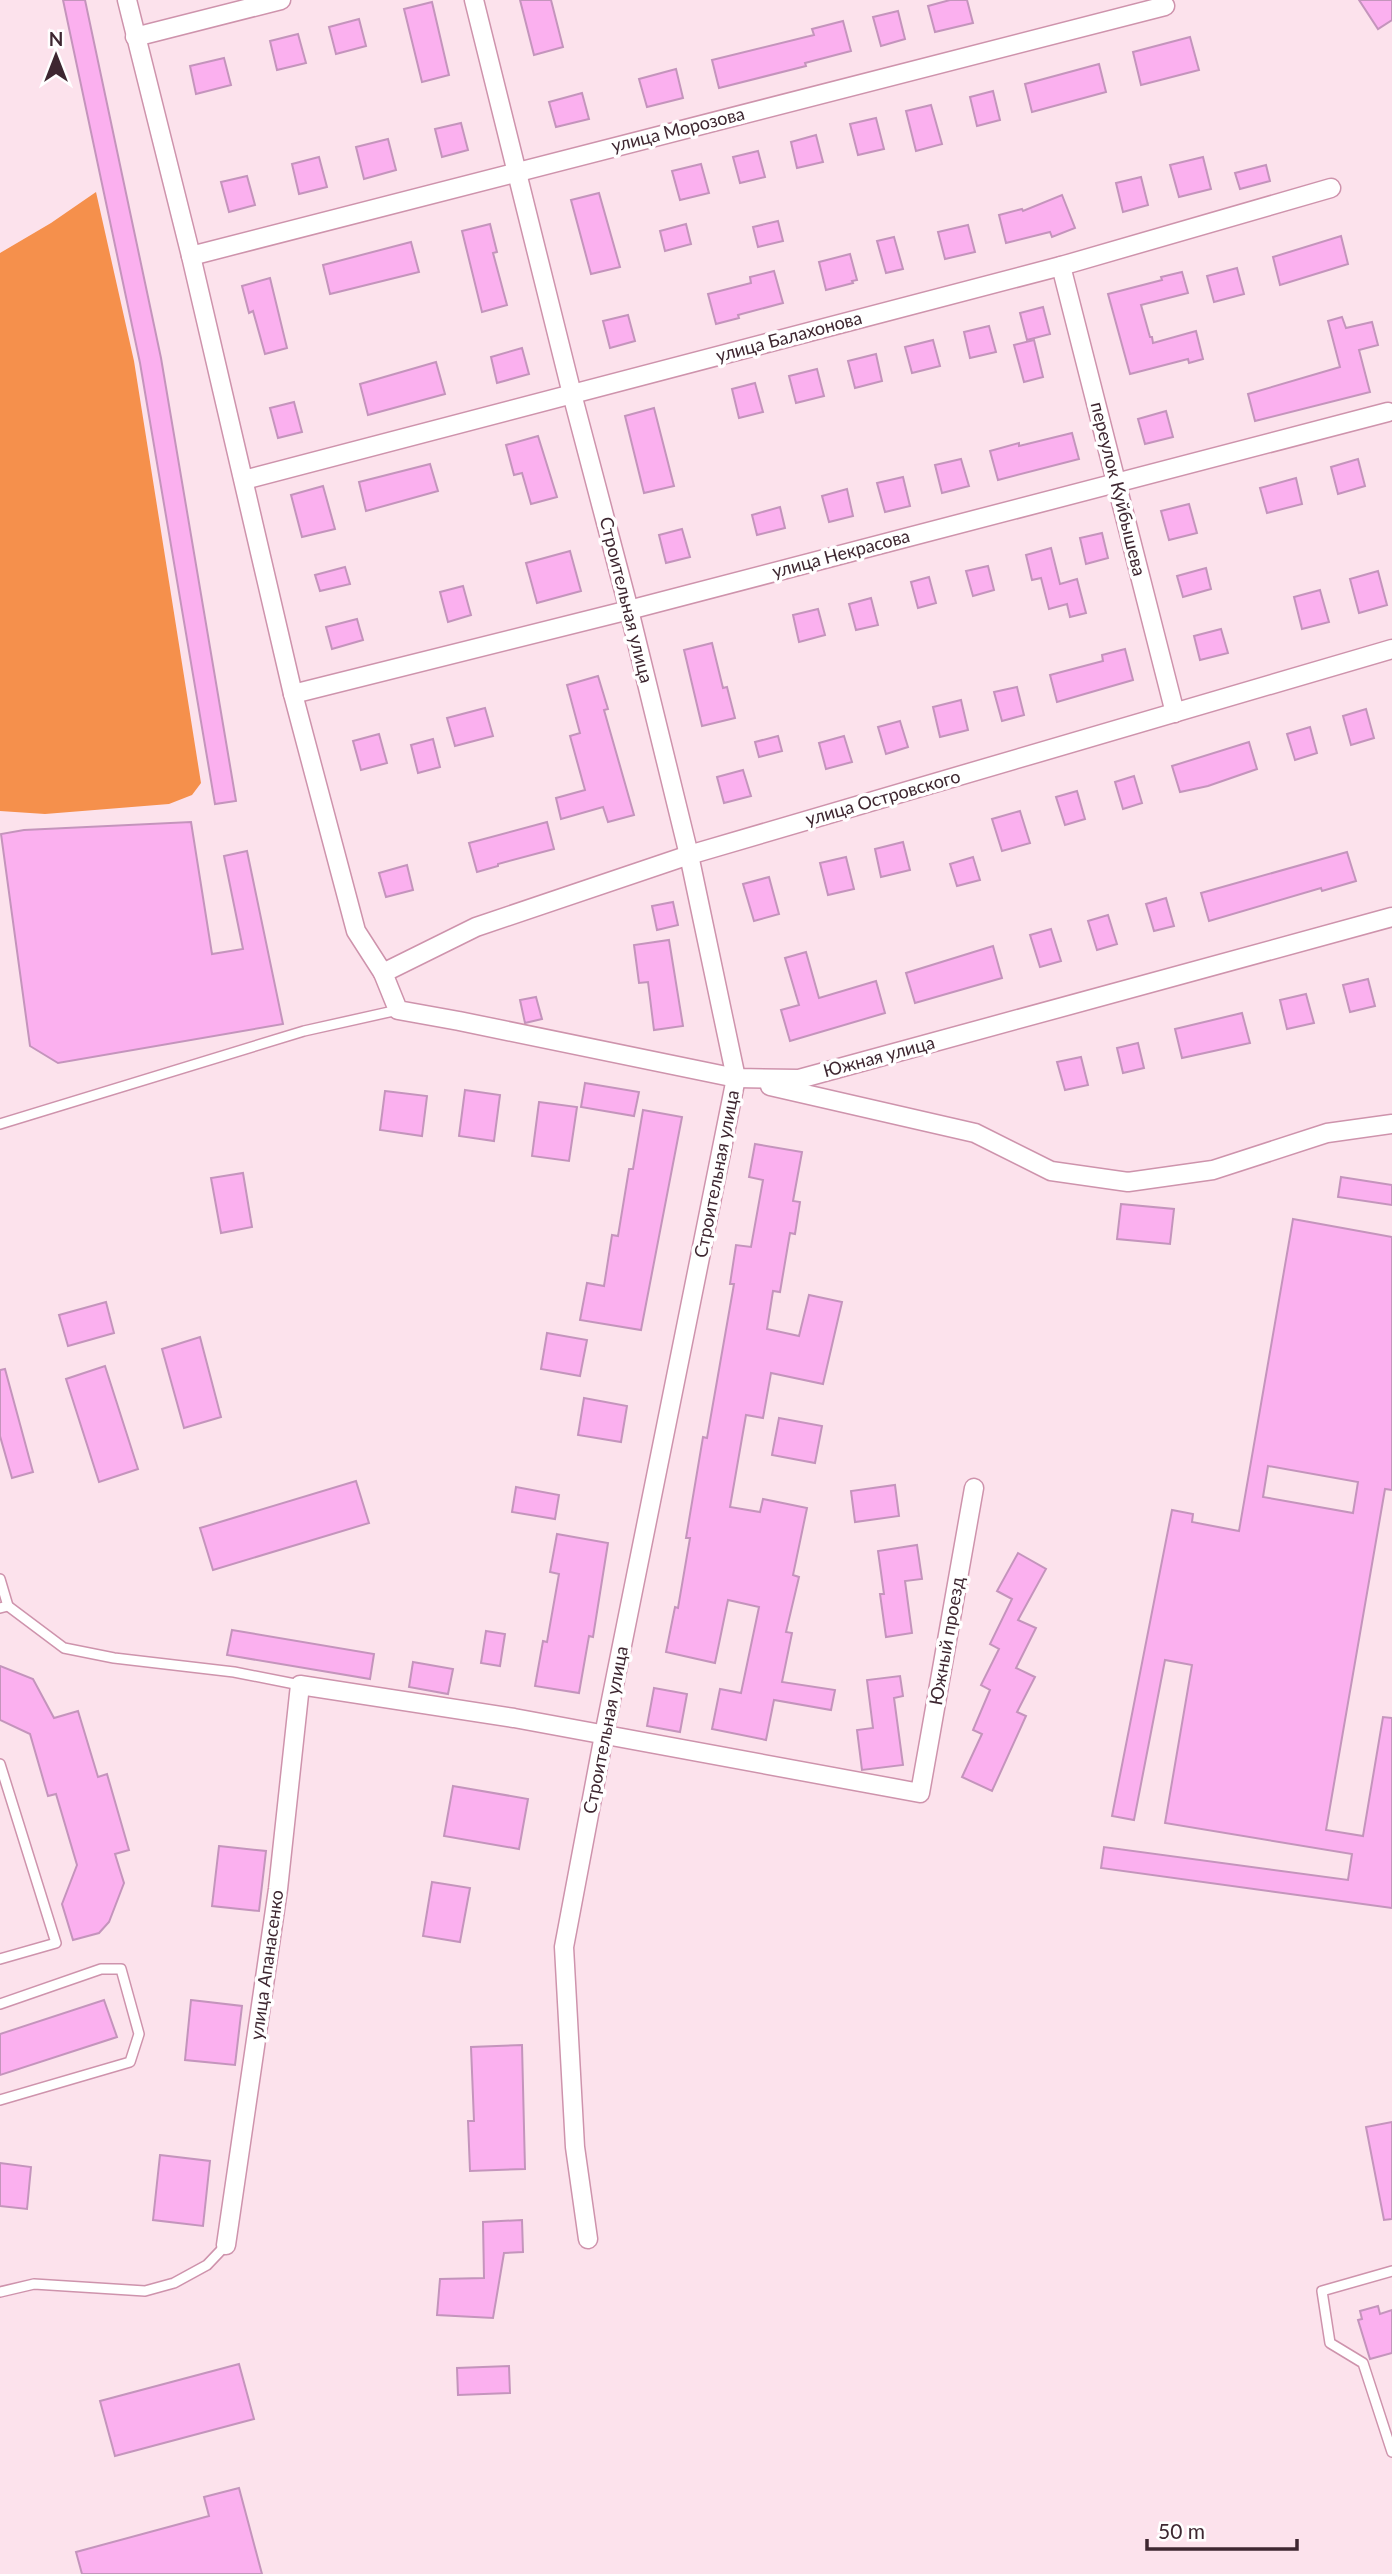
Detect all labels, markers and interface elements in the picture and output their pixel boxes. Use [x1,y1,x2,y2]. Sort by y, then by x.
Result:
north arrow [21,21,91,91]
text: N [49,27,63,50]
street label: улица Морозова [609,102,747,156]
street label: улица Балахонова [713,306,864,366]
street label: переулок Куйбышева [1087,399,1151,578]
street label: Строительная улица [596,514,658,685]
street label: улица Некрасова [770,524,912,582]
street label: улица Островского [803,764,963,830]
street label: Южная улица [821,1031,937,1081]
street label: Строительная улица [689,1088,743,1260]
street label: Южный проезд [924,1575,968,1707]
street label: Строительная улица [578,1644,632,1816]
street label: улица Апанасенко [245,1888,287,2041]
scale bar [1147,2508,1298,2552]
text: 50 m [1158,2518,1205,2543]

